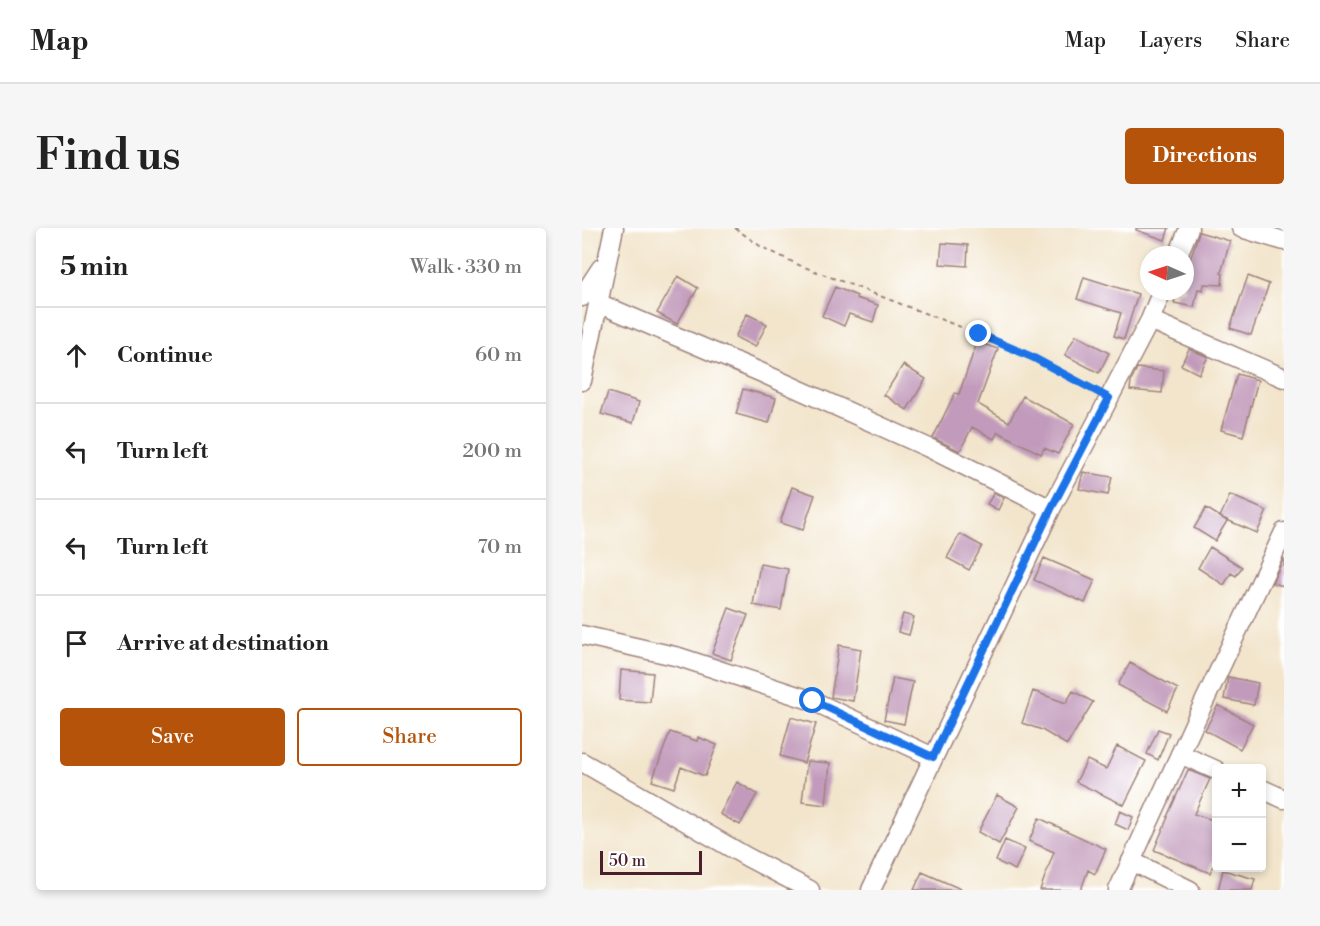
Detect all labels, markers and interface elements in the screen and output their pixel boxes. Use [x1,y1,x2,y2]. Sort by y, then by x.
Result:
text: Map [30,24,89,59]
text: Map [1065,28,1106,54]
text: Layers [1139,28,1202,54]
text: Share [1235,28,1290,54]
button: Directions [1125,128,1284,184]
text: Find us [36,130,180,183]
north arrow [1140,246,1194,300]
text: 5 min [60,251,128,283]
text: Walk · 330 m [410,255,522,280]
route end [965,320,991,346]
icon: ahead [60,339,93,372]
text: Continue [117,342,213,369]
text: 60 m [475,343,522,368]
icon: left [60,435,93,468]
text: Turn left [117,438,208,465]
text: 200 m [462,439,522,464]
icon: left [60,531,93,564]
text: Turn left [117,534,208,561]
text: 70 m [478,535,522,560]
icon: arrive [60,627,93,660]
text: Arrive at destination [117,630,329,657]
route start [799,687,825,713]
button: Save [60,708,285,766]
button: Share [297,708,522,766]
map controls [1212,764,1266,872]
button: + [1212,764,1266,818]
button: − [1212,818,1266,872]
scale bar [600,848,702,876]
text: 50 m [609,851,646,871]

